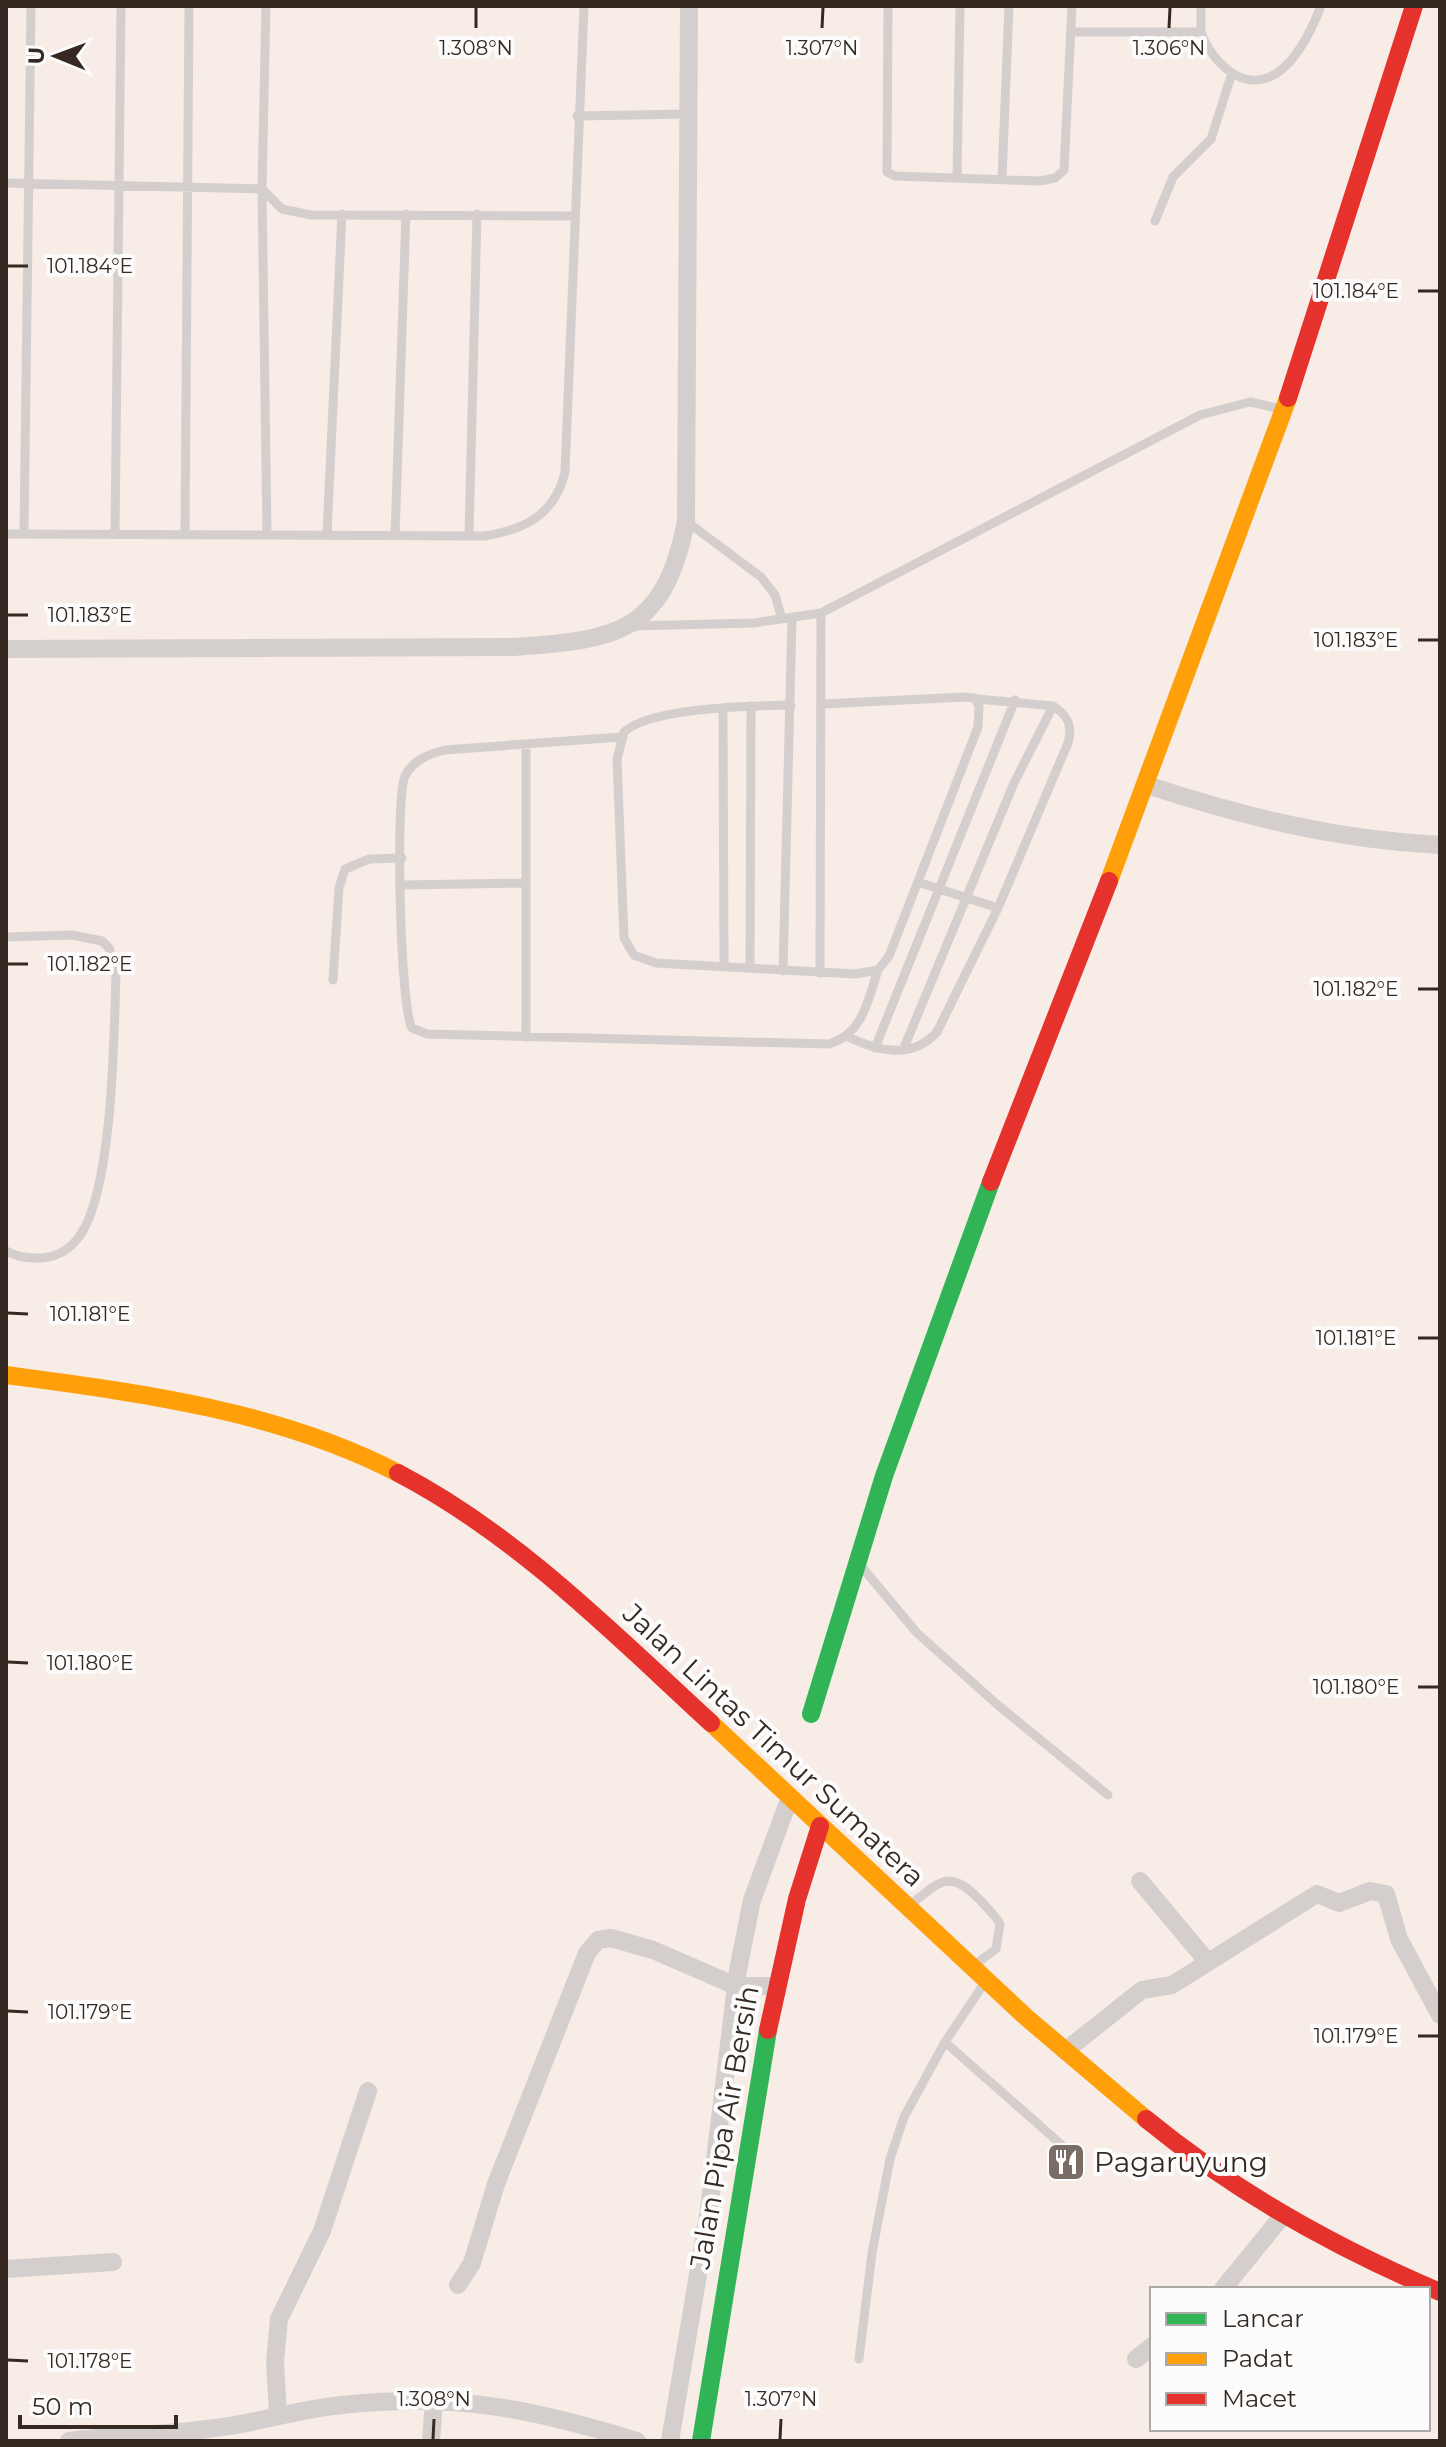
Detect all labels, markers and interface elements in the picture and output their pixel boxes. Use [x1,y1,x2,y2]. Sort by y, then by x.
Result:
north arrow [16,16,96,96]
text: 1.308°N [439,36,513,60]
text: 1.307°N [786,36,858,60]
text: 1.306°N [1133,36,1205,60]
text: U [23,47,50,65]
text: 101.184°E [47,254,133,278]
text: 101.184°E [1313,279,1399,303]
text: 101.183°E [48,603,132,627]
text: 101.183°E [1314,628,1398,652]
text: 101.182°E [48,952,132,976]
text: 101.182°E [1314,977,1398,1001]
text: 101.181°E [50,1302,130,1326]
text: 101.181°E [1316,1326,1396,1350]
street label: Jalan Lintas Timur Sumatera [616,1596,932,1894]
text: 101.180°E [47,1651,133,1675]
text: 101.180°E [1313,1675,1399,1699]
street label: Jalan Pipa Air Bersih [682,1983,766,2272]
text: 101.179°E [48,2000,132,2024]
text: 101.179°E [1314,2024,1398,2048]
restaurant icon: Pagaruyung [1045,2141,1087,2183]
place label: Pagaruyung [1094,2145,1268,2179]
legend [1150,2287,1430,2431]
text: Lancar [1222,2304,1304,2333]
text: Padat [1222,2344,1293,2373]
text: 101.178°E [48,2349,132,2373]
scale bar [20,2379,176,2429]
text: Macet [1222,2384,1297,2413]
text: 1.308°N [397,2387,471,2411]
text: 1.307°N [745,2387,817,2411]
text: 50 m [32,2392,93,2421]

